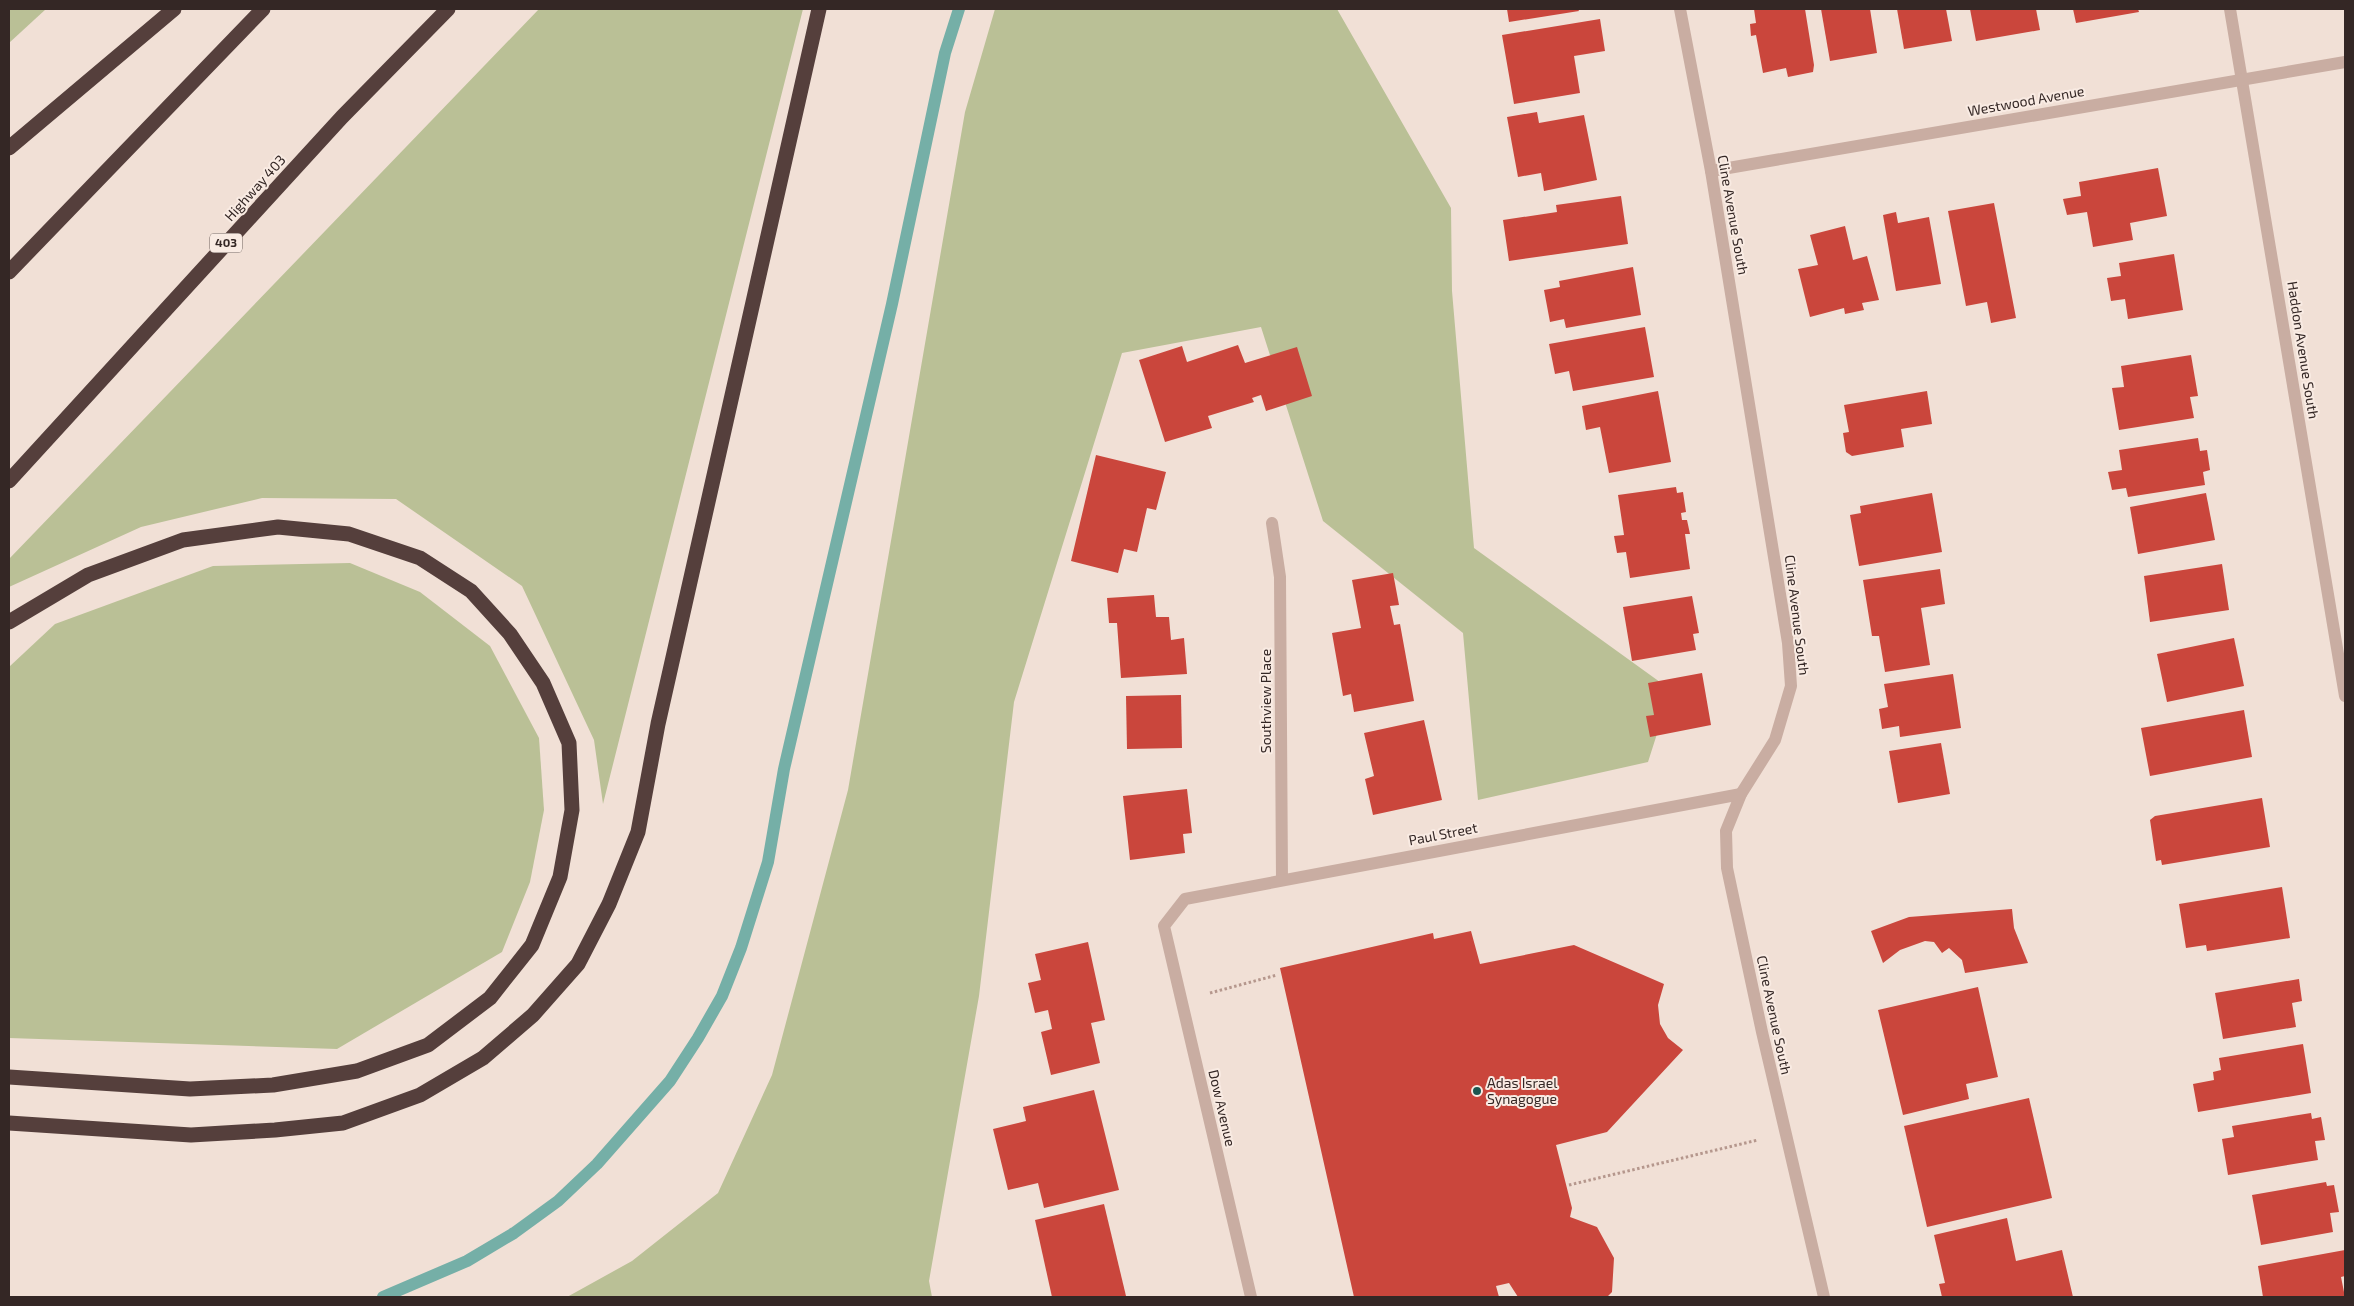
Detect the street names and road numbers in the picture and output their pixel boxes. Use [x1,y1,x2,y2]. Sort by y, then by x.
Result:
street label: Westwood Avenue [1966,82,2086,119]
street label: Highway 403 [221,151,289,224]
street label: Cline Avenue South [1715,154,1752,276]
road number: 403 [210,234,242,252]
street label: Haddon Avenue South [2284,280,2323,420]
street label: Cline Avenue South [1782,554,1813,676]
street label: Southview Place [1257,649,1274,753]
street label: Paul Street [1407,819,1479,849]
street label: Cline Avenue South [1754,954,1795,1076]
street label: Dow Avenue [1205,1068,1240,1148]

